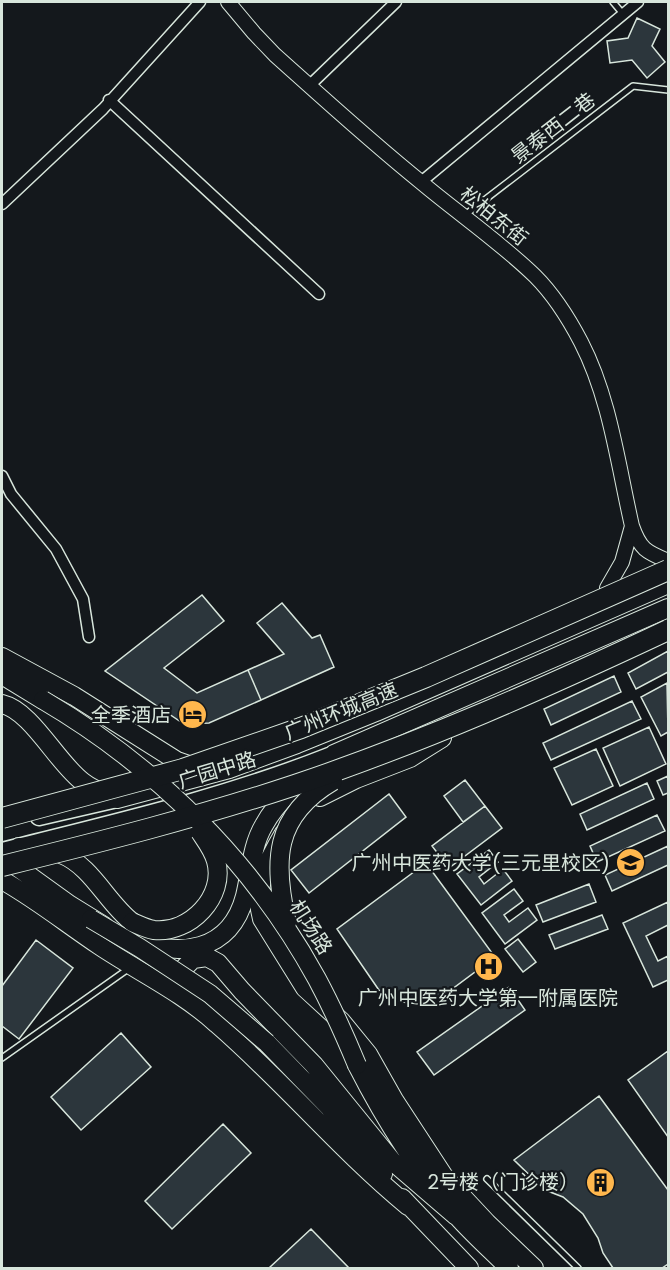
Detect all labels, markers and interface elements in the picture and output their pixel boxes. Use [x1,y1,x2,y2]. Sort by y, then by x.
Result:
street label: 景泰西二巷 [505,86,601,170]
street label: 松柏东街 [454,180,534,252]
street label: 广州环城高速 [280,676,402,746]
hotel icon: 全季酒店 [176,699,208,731]
place label: 全季酒店 [91,701,171,729]
street label: 广园中路 [175,745,259,795]
school or university icon: 广州中医药大学(三元里校区) [615,847,647,879]
place label: 广州中医药大学(三元里校区) [352,849,610,877]
street label: 机场路 [283,894,339,960]
hospital icon: 广州中医药大学第一附属医院 [472,951,504,983]
place label: 广州中医药大学第一附属医院 [358,984,618,1012]
building icon: 2号楼（门诊楼） [584,1166,616,1198]
place label: 2号楼（门诊楼） [428,1168,579,1196]

